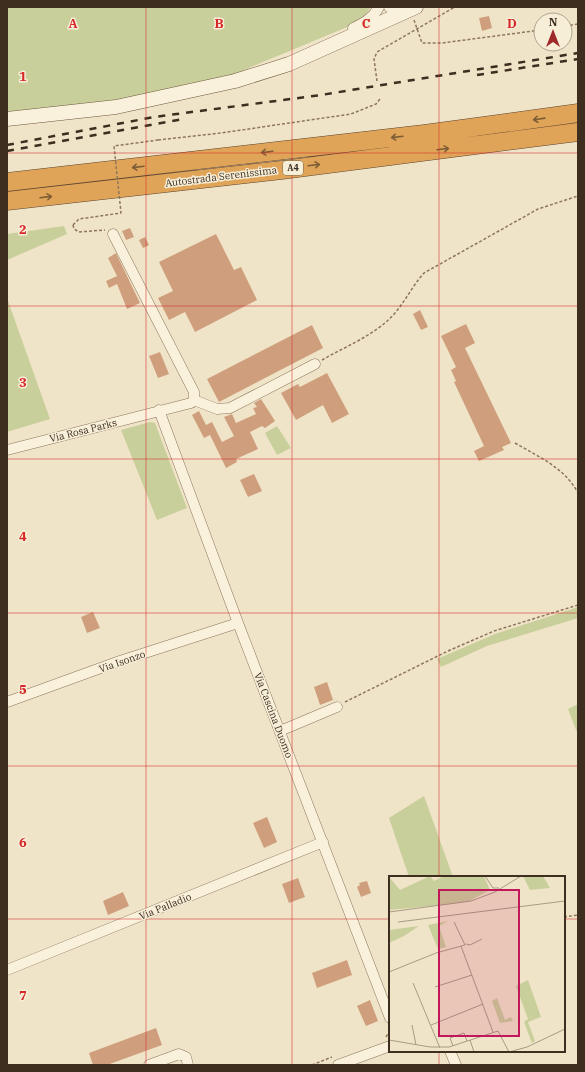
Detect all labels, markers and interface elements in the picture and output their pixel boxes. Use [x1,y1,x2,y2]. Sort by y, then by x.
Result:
north arrow [533,12,573,52]
text: A [68,15,78,32]
text: B [214,15,224,32]
text: C [362,15,371,32]
text: D [507,15,517,32]
text: N [549,15,558,29]
text: 1 [19,68,27,85]
one-way arrow [533,115,546,122]
one-way arrow [390,133,403,141]
one-way arrow [436,145,449,153]
one-way arrow [261,148,274,156]
road number: A4 [283,161,303,175]
one-way arrow [307,162,320,169]
one-way arrow [132,163,145,171]
street label: Autostrada Serenissima [164,163,278,190]
one-way arrow [39,193,52,200]
text: 2 [19,221,27,238]
text: 3 [19,374,27,391]
street label: Via Rosa Parks [48,416,118,445]
text: 4 [19,528,27,545]
street label: Via Isonzo [97,647,147,675]
street label: Via Cascina Duomo [251,671,296,760]
text: 5 [19,681,27,698]
text: 6 [19,834,27,851]
inset map [389,876,565,1052]
street label: Via Palladio [137,890,194,923]
text: 7 [19,987,27,1004]

